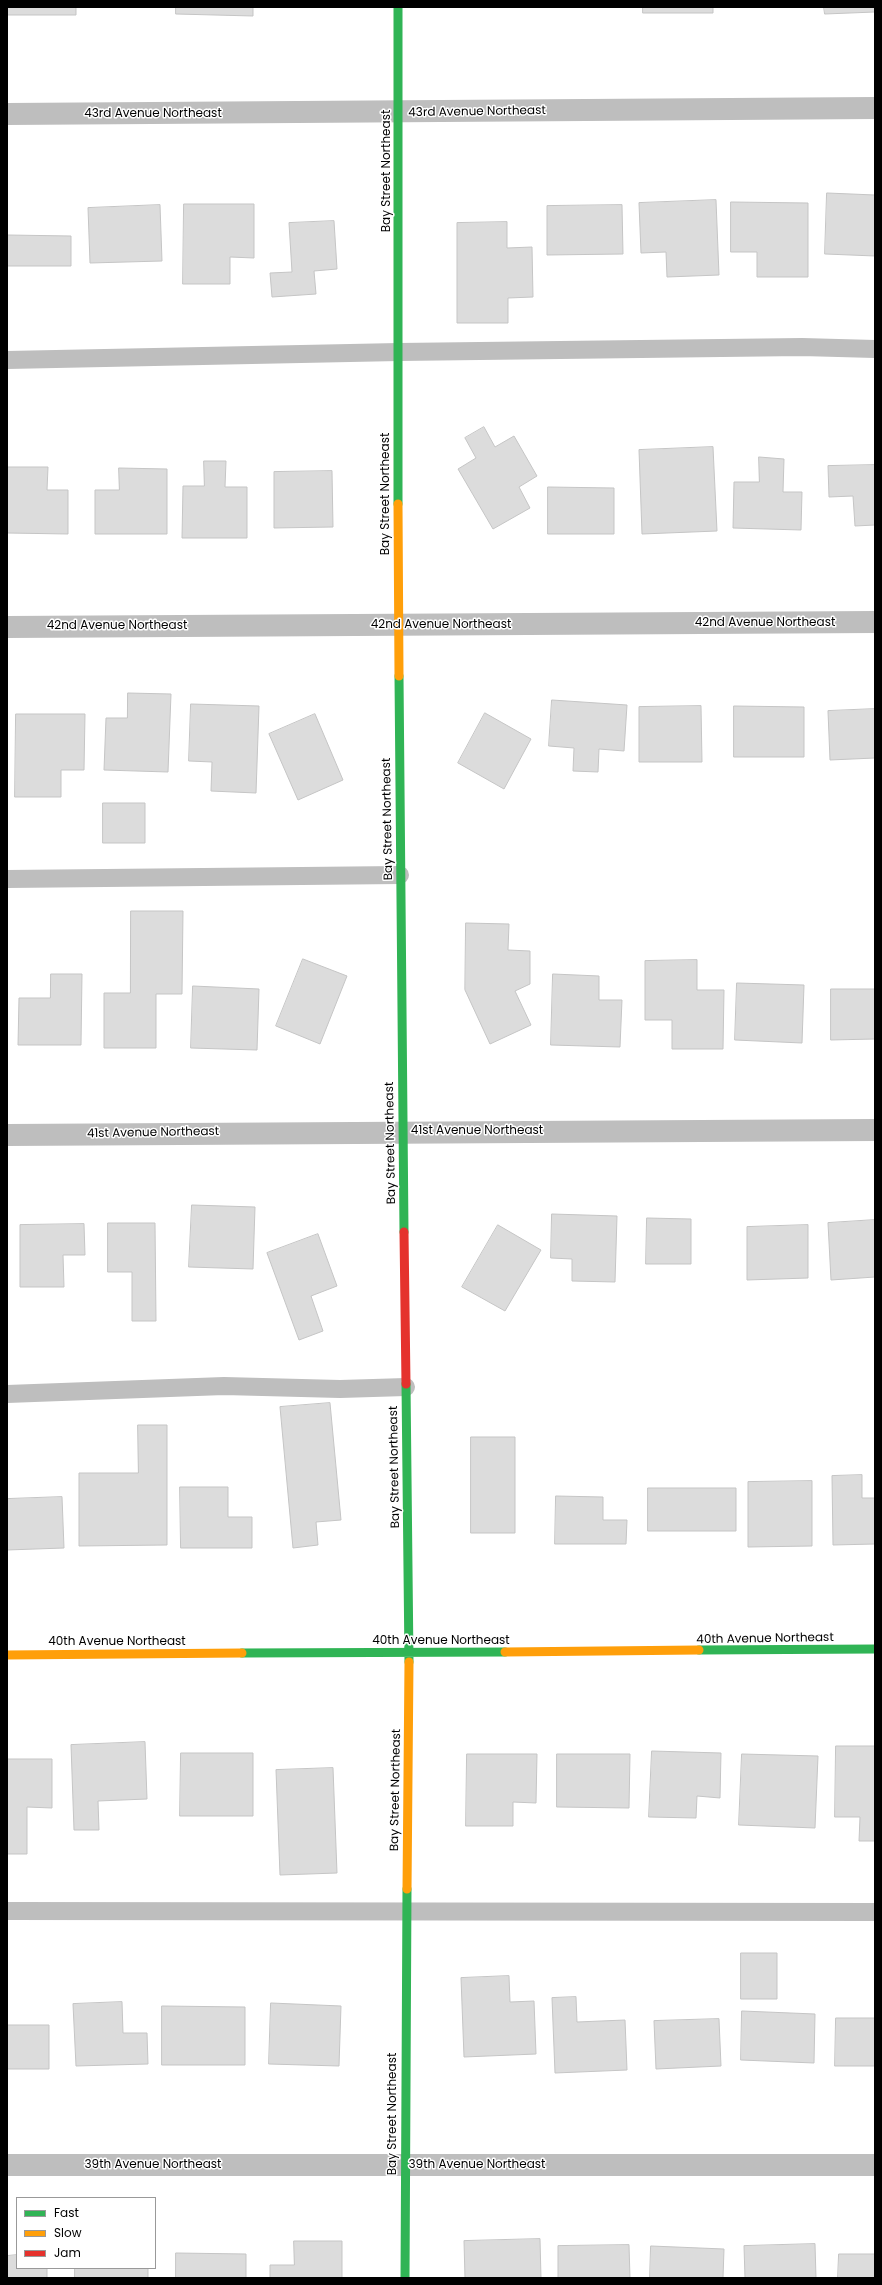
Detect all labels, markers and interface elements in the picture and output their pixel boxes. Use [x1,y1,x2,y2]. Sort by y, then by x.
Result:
street label: 43rd Avenue Northeast [408,104,546,120]
street label: 43rd Avenue Northeast [84,107,222,121]
street label: Bay Street Northeast [380,110,394,232]
street label: Bay Street Northeast [379,433,393,555]
street label: 42nd Avenue Northeast [695,616,835,630]
street label: 42nd Avenue Northeast [371,618,511,632]
street label: 42nd Avenue Northeast [47,619,187,633]
street label: Bay Street Northeast [380,758,396,880]
street label: Bay Street Northeast [383,1082,399,1204]
street label: 41st Avenue Northeast [411,1124,543,1138]
street label: 41st Avenue Northeast [87,1125,219,1141]
street label: Bay Street Northeast [387,1406,403,1528]
street label: 40th Avenue Northeast [696,1631,834,1647]
street label: 40th Avenue Northeast [372,1634,510,1648]
street label: 40th Avenue Northeast [48,1635,186,1649]
street label: Bay Street Northeast [388,1729,404,1851]
street label: Bay Street Northeast [386,2053,400,2175]
street label: 39th Avenue Northeast [85,2158,221,2172]
street label: 39th Avenue Northeast [409,2158,545,2172]
legend [16,2197,156,2269]
text: Fast [54,2204,79,2221]
text: Slow [54,2224,82,2241]
text: Jam [54,2244,81,2261]

